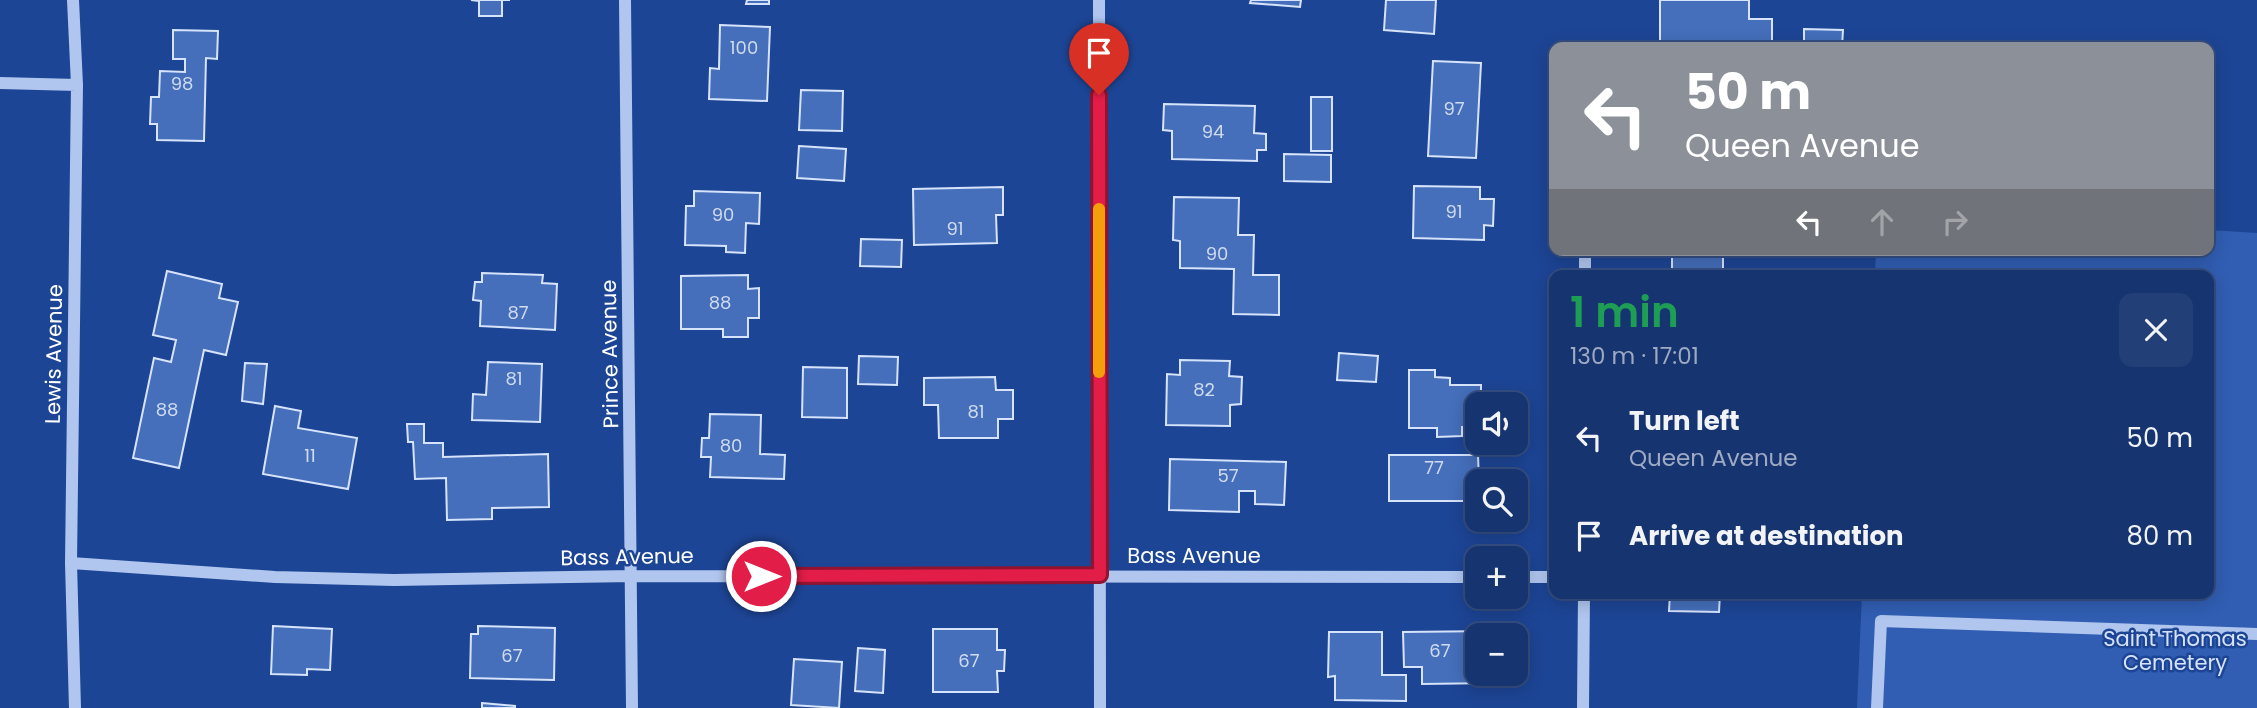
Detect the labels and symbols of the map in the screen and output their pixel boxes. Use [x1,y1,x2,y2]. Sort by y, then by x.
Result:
pin [1069,23,1129,95]
house number: 100 [730,35,758,60]
house number: 98 [171,71,193,96]
house number: 97 [1443,96,1465,121]
house number: 94 [1202,119,1224,144]
house number: 91 [1445,199,1463,224]
house number: 90 [712,202,734,227]
house number: 91 [946,216,964,241]
house number: 90 [1206,241,1228,266]
street label: Prince Avenue [594,279,625,429]
street label: Lewis Avenue [38,284,69,424]
house number: 88 [709,290,731,315]
house number: 87 [507,300,529,325]
house number: 81 [505,366,523,391]
house number: 82 [1193,377,1215,402]
house number: 88 [156,397,178,422]
house number: 81 [967,399,985,424]
house number: 80 [720,433,742,458]
house number: 11 [304,443,316,468]
house number: 77 [1424,455,1444,480]
house number: 57 [1217,463,1239,488]
position arrow [724,539,798,613]
street label: Bass Avenue [560,541,694,572]
street label: Bass Avenue [1127,541,1261,570]
park label: Saint Thomas Cemetery [2103,624,2247,677]
house number: 67 [1429,638,1451,663]
house number: 67 [501,643,523,668]
house number: 67 [958,648,980,673]

